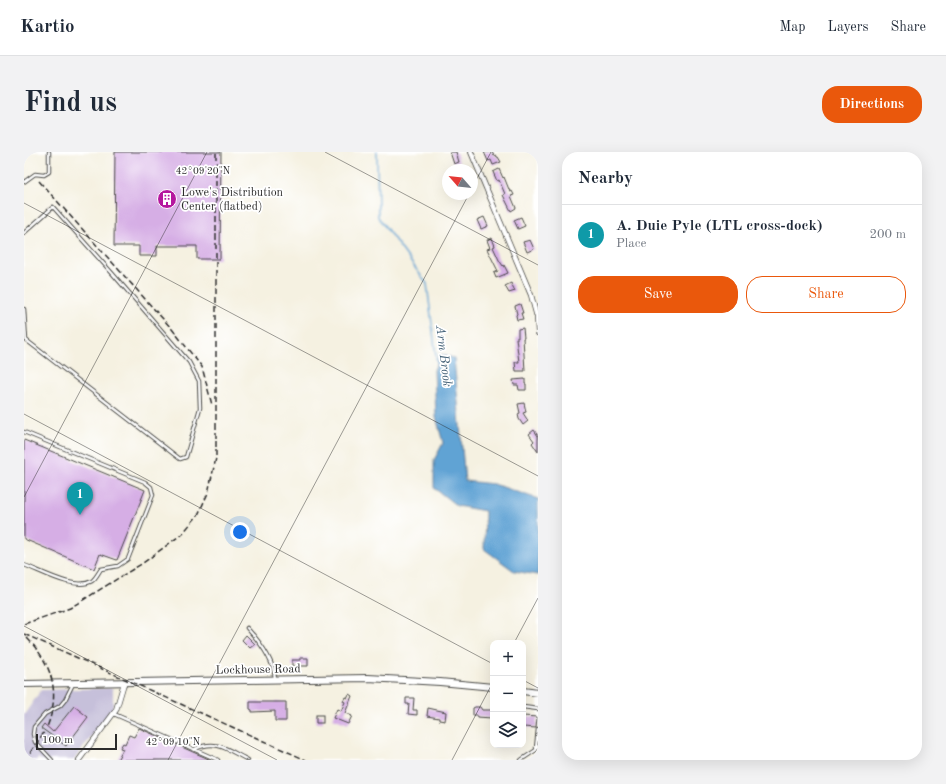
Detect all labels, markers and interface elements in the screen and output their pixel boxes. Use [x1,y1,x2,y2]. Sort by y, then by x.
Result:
text: Kartio [20,18,75,37]
text: Map [780,20,806,34]
text: Layers [828,20,869,34]
text: Share [891,20,926,34]
button: Directions [822,86,922,123]
text: Find us [24,90,117,118]
north arrow [442,164,478,200]
text: 42°09'20"N [176,166,231,176]
text: Nearby [578,170,633,187]
place label: Lowe's Distribution Center (flatbed) [181,187,284,213]
building icon: Lowe's Distribution Center (flatbed) [156,188,178,210]
text: A. Duie Pyle (LTL cross-dock) [616,219,823,234]
text: 1 [587,228,595,241]
text: 200 m [869,228,906,241]
text: Place [616,237,646,250]
button: Save [578,276,738,313]
button: Share [746,276,906,313]
water label: Arm Brook [433,324,454,388]
pin: 1 [67,482,93,515]
your location [230,522,250,542]
map controls [490,640,526,748]
button: + [490,640,526,676]
street label: Lockhouse Road [215,663,301,677]
button: − [490,676,526,712]
button: layers [490,712,526,748]
scale bar [36,732,117,751]
text: 100 m [42,735,73,746]
text: 42°09'10"N [146,737,201,747]

